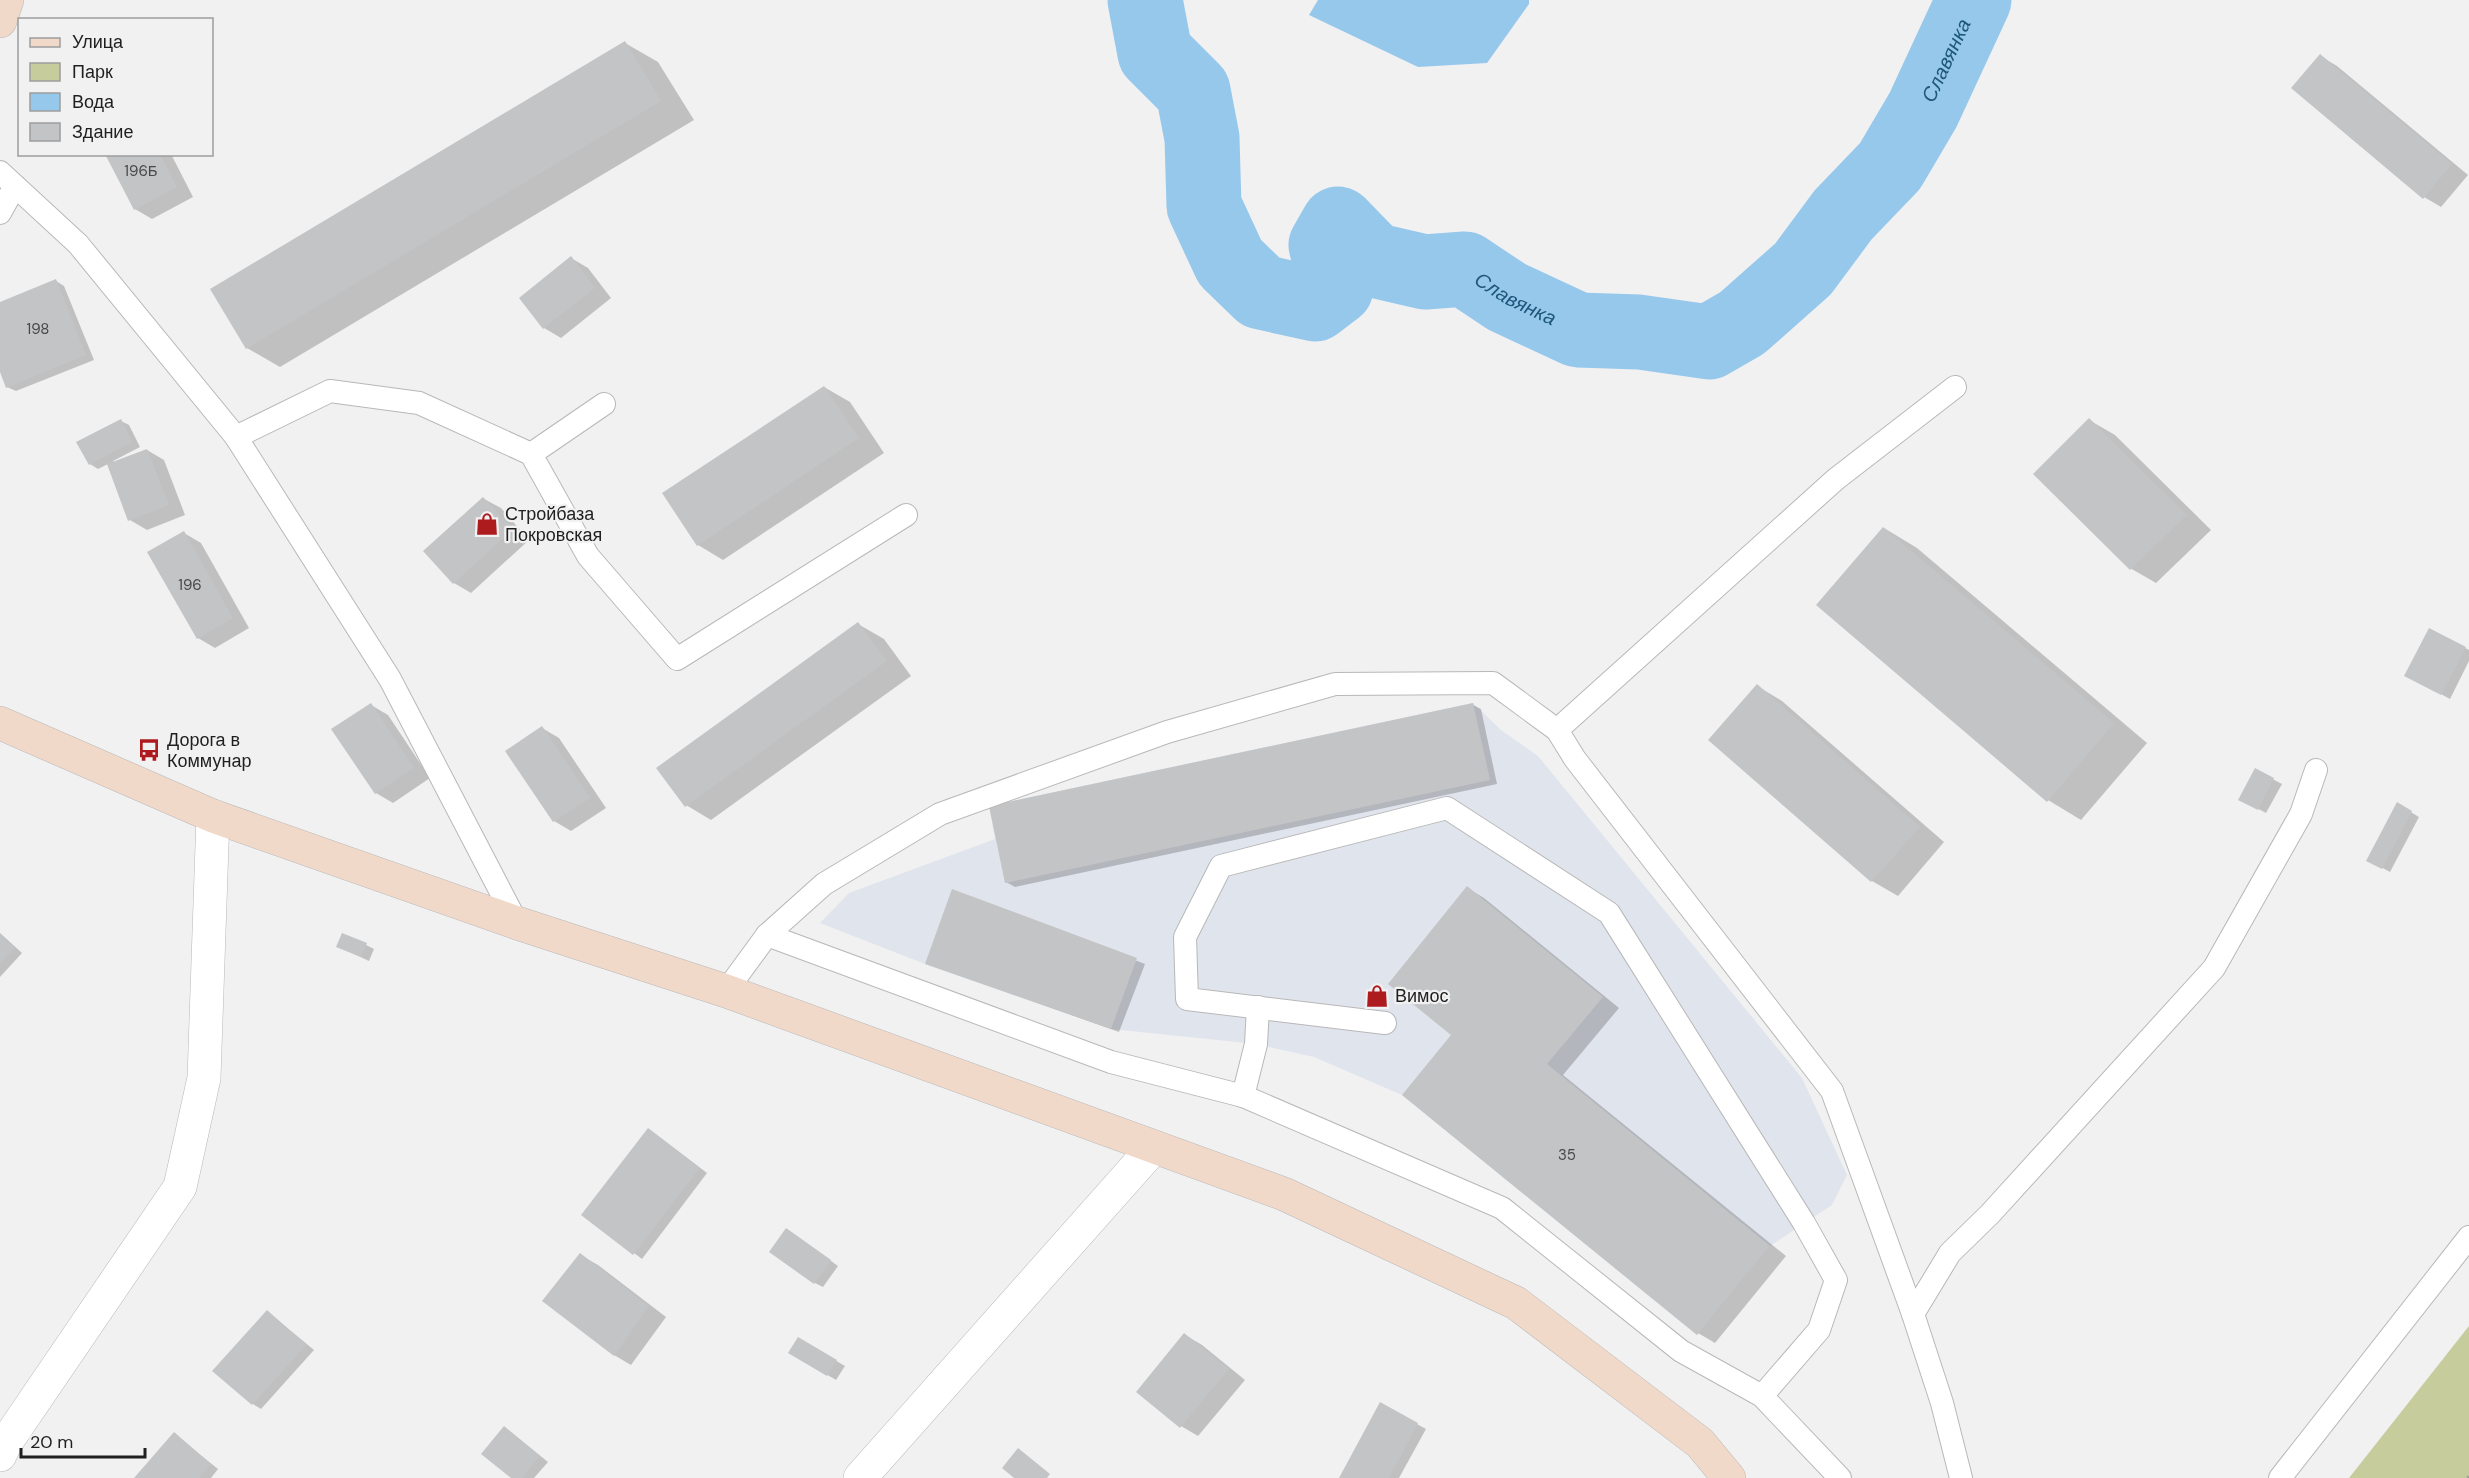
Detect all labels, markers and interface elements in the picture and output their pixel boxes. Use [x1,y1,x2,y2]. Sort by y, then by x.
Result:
water label: Славянка [1915,15,1977,106]
legend [18,18,213,156]
text: Улица [72,30,124,54]
text: Парк [72,60,113,84]
text: Вода [72,90,115,114]
text: Здание [72,120,133,144]
house number: 196Б [124,161,158,181]
water label: Славянка [1470,266,1560,331]
house number: 198 [27,319,49,339]
place label: Стройбаза Покровская [505,502,602,547]
shop icon: Стройбаза Покровская [474,511,500,537]
house number: 196 [178,575,202,595]
place label: Дорога в Коммунар [167,728,251,773]
bus stop icon: Дорога в Коммунар [136,737,162,763]
shop icon: Вимос [1364,983,1390,1009]
place label: Вимос [1395,984,1448,1008]
house number: 35 [1558,1145,1576,1165]
scale bar [21,1421,146,1459]
text: 20 m [30,1430,73,1454]

